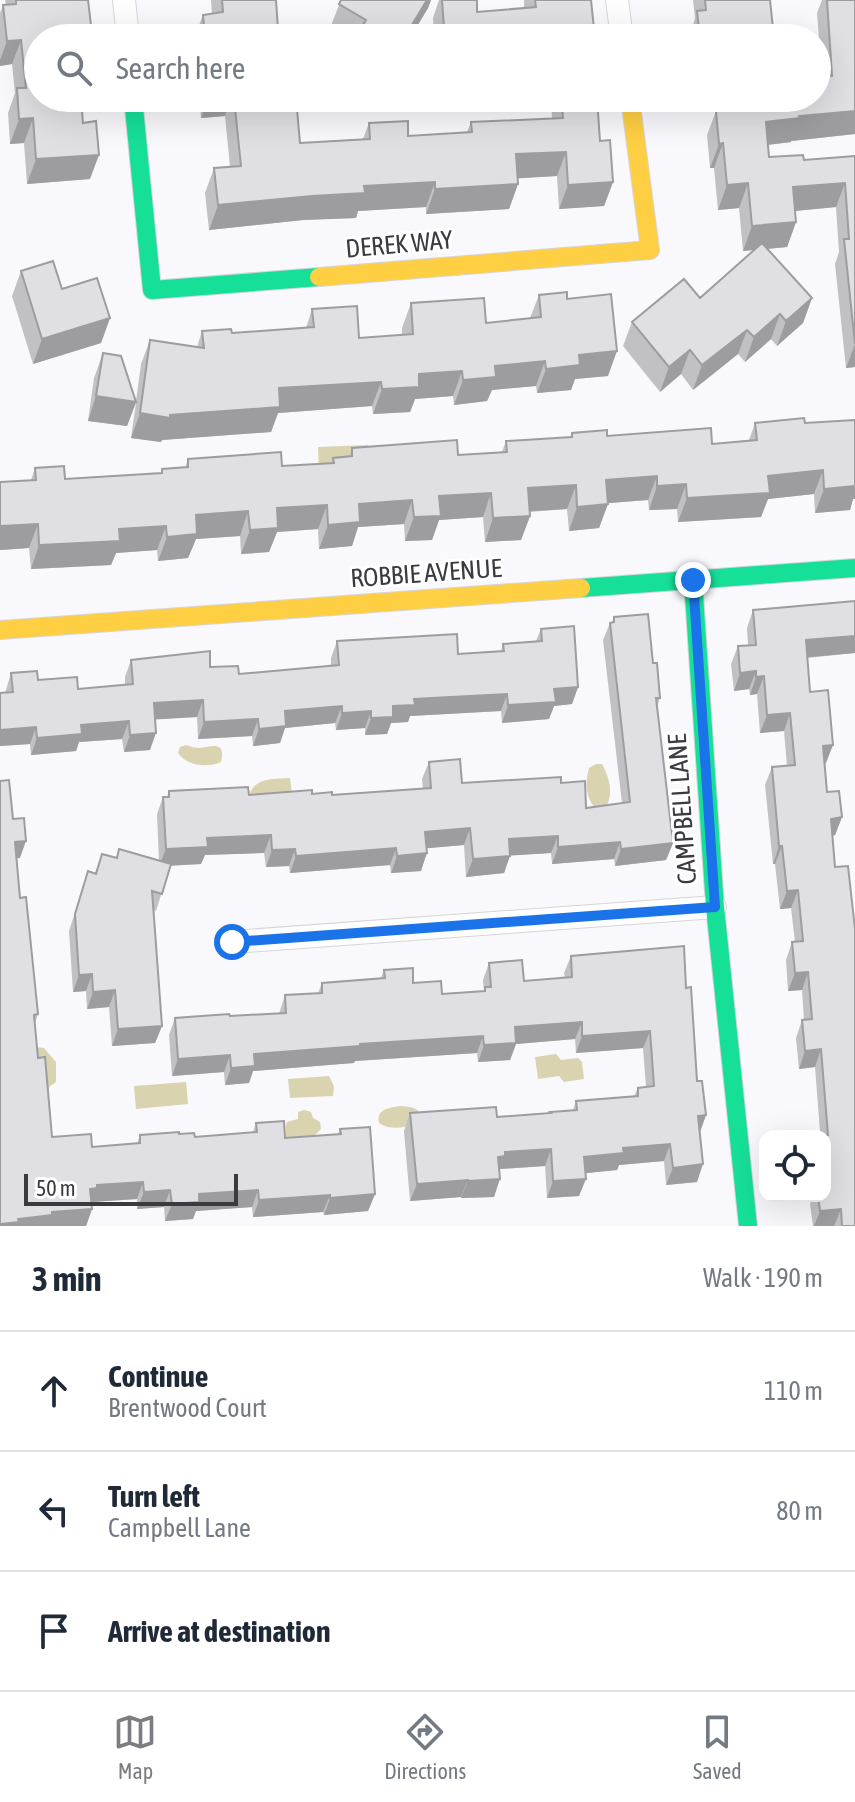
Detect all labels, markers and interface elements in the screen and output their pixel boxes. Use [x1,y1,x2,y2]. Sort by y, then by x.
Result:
search box [24,24,831,112]
icon: search [52,46,96,90]
text: Search here [116,51,245,85]
street label: DEREK WAY [344,224,454,264]
street label: ROBBIE AVENUE [349,553,503,593]
route end [675,562,711,598]
street label: CAMPBELL LANE [662,733,702,885]
route start [214,924,250,960]
map controls [759,1130,831,1202]
button: locate [759,1130,831,1202]
scale bar [24,1170,238,1206]
text: 50 m [36,1175,76,1201]
text: 3 min [32,1259,101,1298]
text: Walk · 190 m [703,1263,823,1293]
text: Continue [108,1359,208,1393]
icon: ahead [32,1369,76,1413]
text: 110 m [764,1376,823,1406]
text: Brentwood Court [108,1393,267,1423]
text: Turn left [108,1479,200,1513]
icon: left [32,1489,76,1533]
text: 80 m [776,1496,823,1526]
text: Campbell Lane [108,1513,251,1543]
icon: arrive [32,1609,76,1653]
text: Arrive at destination [108,1614,330,1648]
tab: Map [113,1710,157,1784]
tab: Directions [384,1710,466,1784]
tab: Saved [693,1710,742,1784]

